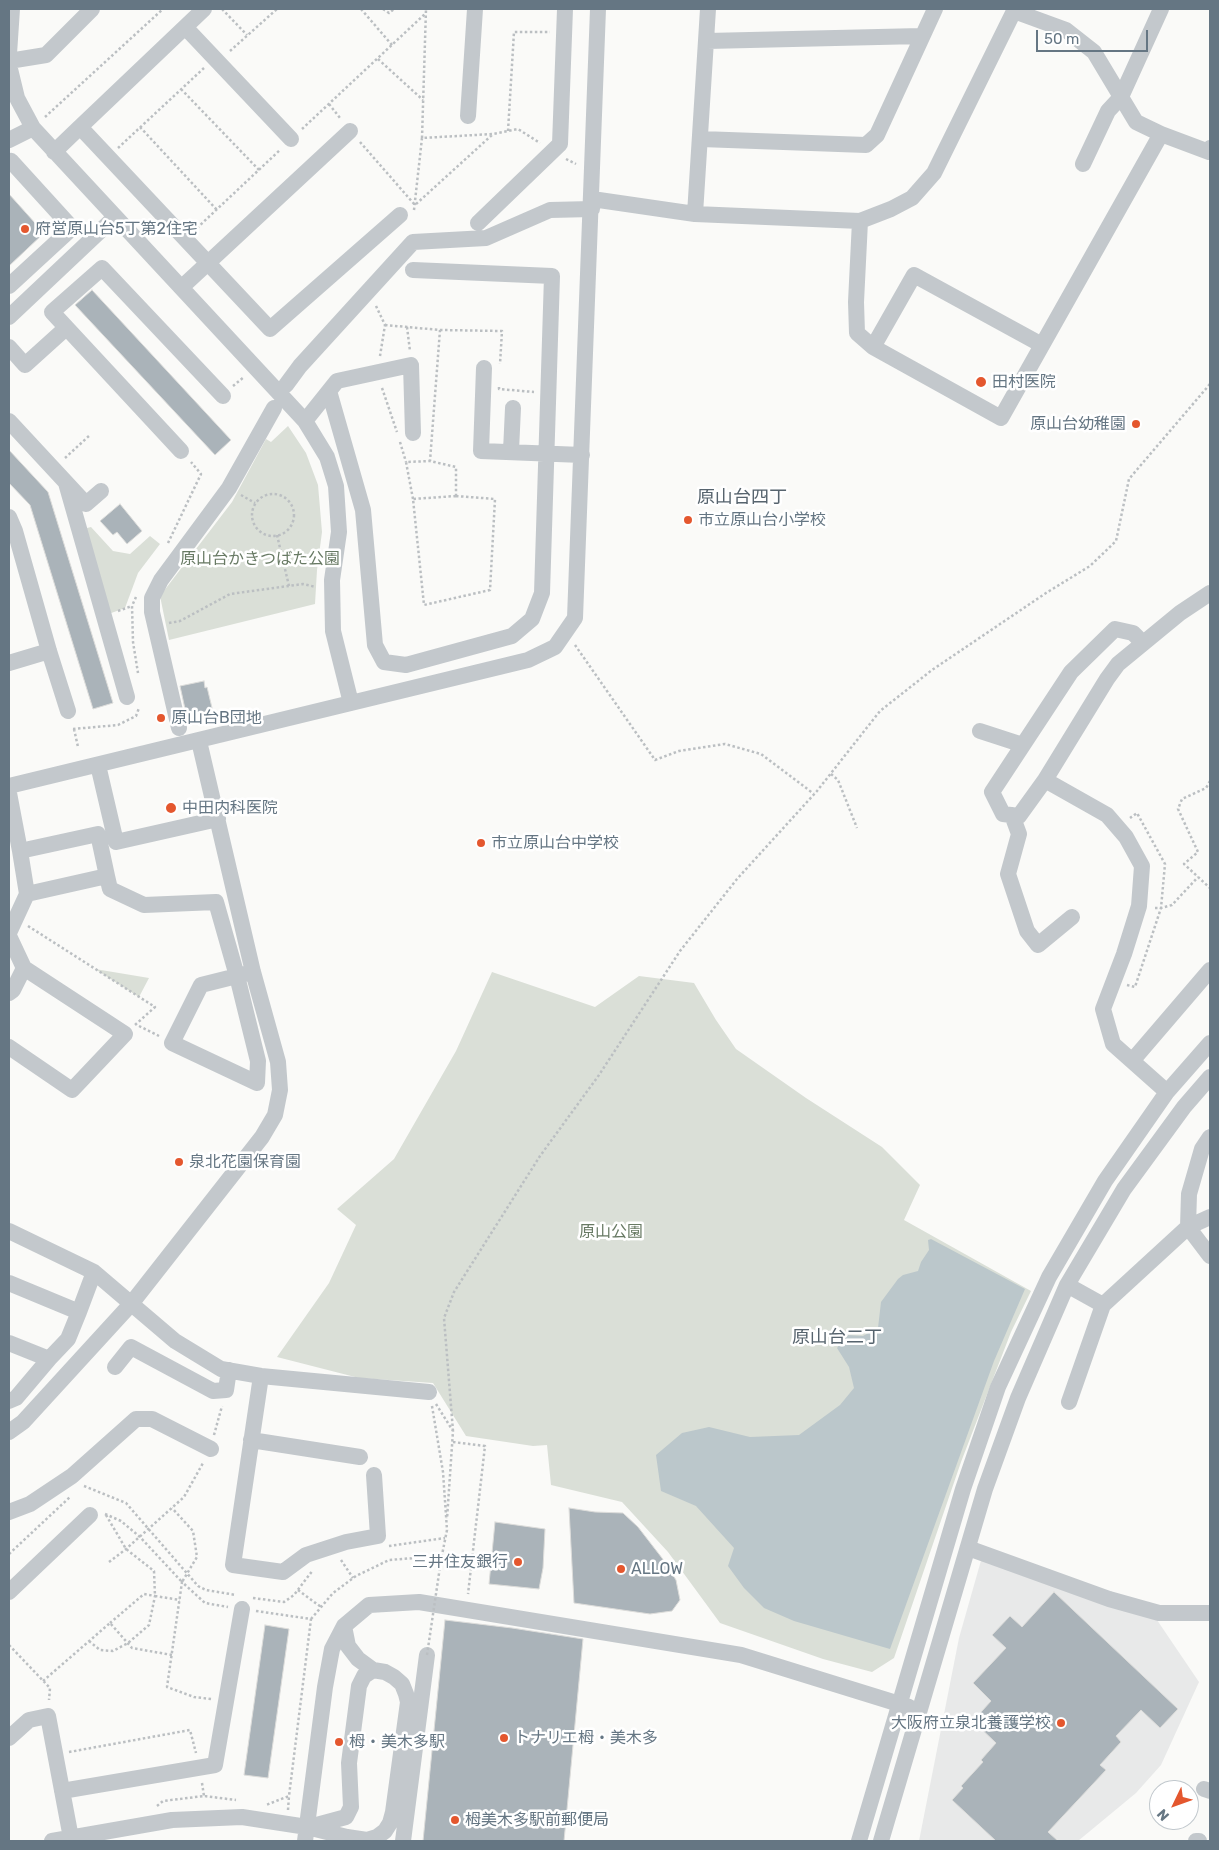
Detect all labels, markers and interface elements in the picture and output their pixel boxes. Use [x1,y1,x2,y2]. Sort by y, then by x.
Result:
scale bar [1039,20,1152,52]
text: 50 m [1044,30,1079,48]
place label: 府営原山台5丁第2住宅 [35,219,198,239]
marker: 府営原山台5丁第2住宅 [19,223,31,235]
place label: 田村医院 [992,372,1056,392]
marker: 田村医院 [974,375,988,389]
place label: 原山台幼稚園 [1030,414,1126,434]
marker: 原山台幼稚園 [1130,418,1142,430]
district label: 原山台四丁 [697,487,787,509]
place label: 市立原山台小学校 [698,510,826,530]
marker: 市立原山台小学校 [682,514,694,526]
park label: 原山台かきつばた公園 [180,549,340,569]
place label: 原山台B団地 [171,708,262,728]
marker: 原山台B団地 [155,712,167,724]
place label: 中田内科医院 [182,798,278,818]
marker: 中田内科医院 [164,801,178,815]
place label: 市立原山台中学校 [491,833,619,853]
marker: 市立原山台中学校 [475,837,487,849]
place label: 泉北花園保育園 [189,1152,301,1172]
marker: 泉北花園保育園 [173,1156,185,1168]
park label: 原山公園 [579,1222,643,1242]
district label: 原山台二丁 [792,1327,882,1349]
place label: 三井住友銀行 [412,1552,508,1572]
marker: 三井住友銀行 [512,1556,524,1568]
place label: ALLOW [631,1559,683,1579]
marker: ALLOW [615,1563,627,1575]
place label: 大阪府立泉北養護学校 [891,1713,1051,1733]
marker: 大阪府立泉北養護学校 [1055,1717,1067,1729]
place label: トナリエ栂・美木多 [514,1728,658,1748]
place label: 栂・美木多駅 [349,1732,445,1752]
marker: トナリエ栂・美木多 [498,1732,510,1744]
marker: 栂・美木多駅 [333,1736,345,1748]
north arrow [1149,1780,1199,1830]
text: N [1154,1805,1173,1824]
place label: 栂美木多駅前郵便局 [465,1810,609,1830]
marker: 栂美木多駅前郵便局 [449,1814,461,1826]

